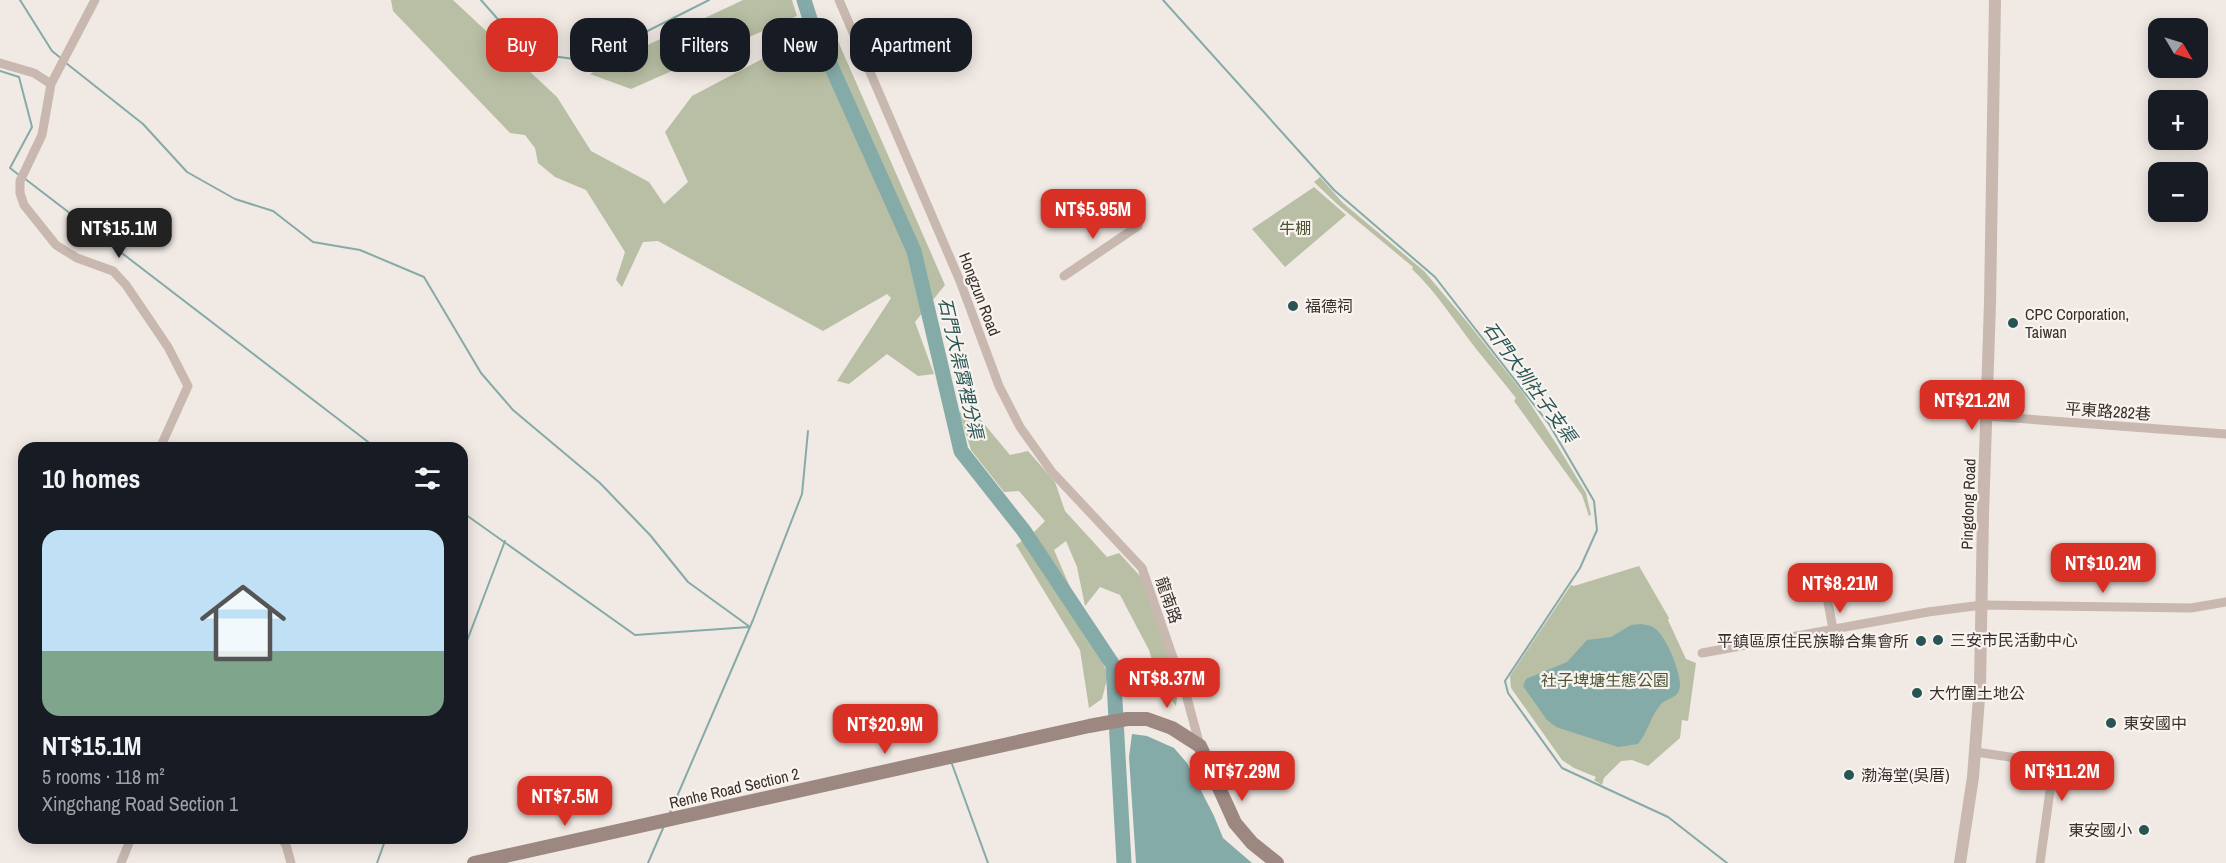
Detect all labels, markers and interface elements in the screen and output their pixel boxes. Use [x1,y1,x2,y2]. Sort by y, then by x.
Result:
chip: Buy [486,18,558,72]
chip: Rent [570,18,648,72]
chip: Filters [660,18,750,72]
chip: New [762,18,838,72]
chip: Apartment [850,18,972,72]
north arrow [2148,18,2208,78]
map controls [2148,18,2208,222]
button: + [2148,90,2208,150]
button: − [2148,162,2208,222]
pin: NT$5.95M [1031,189,1155,240]
text: NT$5.95M [1055,195,1131,222]
pin: NT$15.1M [57,208,181,259]
text: NT$15.1M [81,214,157,241]
park label: 牛棚 [1279,217,1311,239]
street label: Hongzun Road [954,249,1006,339]
water label: 石門大渠霄裡分渠 [933,295,990,444]
place label: 福德祠 [1305,295,1353,317]
marker: 福德祠 [1286,299,1300,313]
place label: CPC Corporation, Taiwan [2025,303,2129,343]
water label: 石門大圳社子支渠 [1478,316,1584,450]
marker: CPC Corporation, Taiwan [2006,316,2020,330]
pin: NT$21.2M [1910,380,2034,431]
text: NT$21.2M [1934,386,2010,413]
street label: 平東路282巷 [2064,397,2152,425]
street label: Pingdong Road [1955,458,1981,550]
text: 10 homes [42,461,140,496]
icon: filters [411,462,444,495]
pin: NT$10.2M [2041,543,2165,594]
text: NT$10.2M [2065,549,2141,576]
pin: NT$8.21M [1778,563,1902,614]
icon: home [189,569,297,677]
text: NT$8.21M [1802,569,1878,596]
street label: 龍南路 [1151,574,1187,626]
place label: 三安市民活動中心 [1950,629,2078,651]
place label: 平鎮區原住民族聯合集會所 [1717,630,1909,652]
marker: 三安市民活動中心 [1931,633,1945,647]
marker: 平鎮區原住民族聯合集會所 [1914,634,1928,648]
pin: NT$8.37M [1105,658,1229,709]
text: NT$8.37M [1129,664,1205,691]
park label: 社子埤塘生態公園 [1541,669,1669,691]
place label: 大竹圍土地公 [1929,682,2025,704]
marker: 大竹圍土地公 [1910,686,1924,700]
pin: NT$20.9M [823,704,947,755]
text: NT$20.9M [847,710,923,737]
place label: 東安國中 [2123,712,2187,734]
marker: 東安國中 [2104,716,2118,730]
text: NT$15.1M [42,728,142,763]
pin: NT$7.29M [1180,751,1304,802]
pin: NT$11.2M [2000,751,2124,802]
text: NT$7.29M [1204,757,1280,784]
text: NT$11.2M [2024,757,2100,784]
street label: Renhe Road Section 2 [667,762,801,814]
text: 5 rooms · 118 m² [42,763,165,790]
place label: 渤海堂(吳厝) [1861,764,1950,786]
marker: 渤海堂(吳厝) [1842,768,1856,782]
pin: NT$7.5M [510,776,620,827]
text: NT$7.5M [531,782,599,809]
text: Xingchang Road Section 1 [42,790,238,817]
place label: 東安國小 [2068,819,2132,841]
marker: 東安國小 [2137,823,2151,837]

